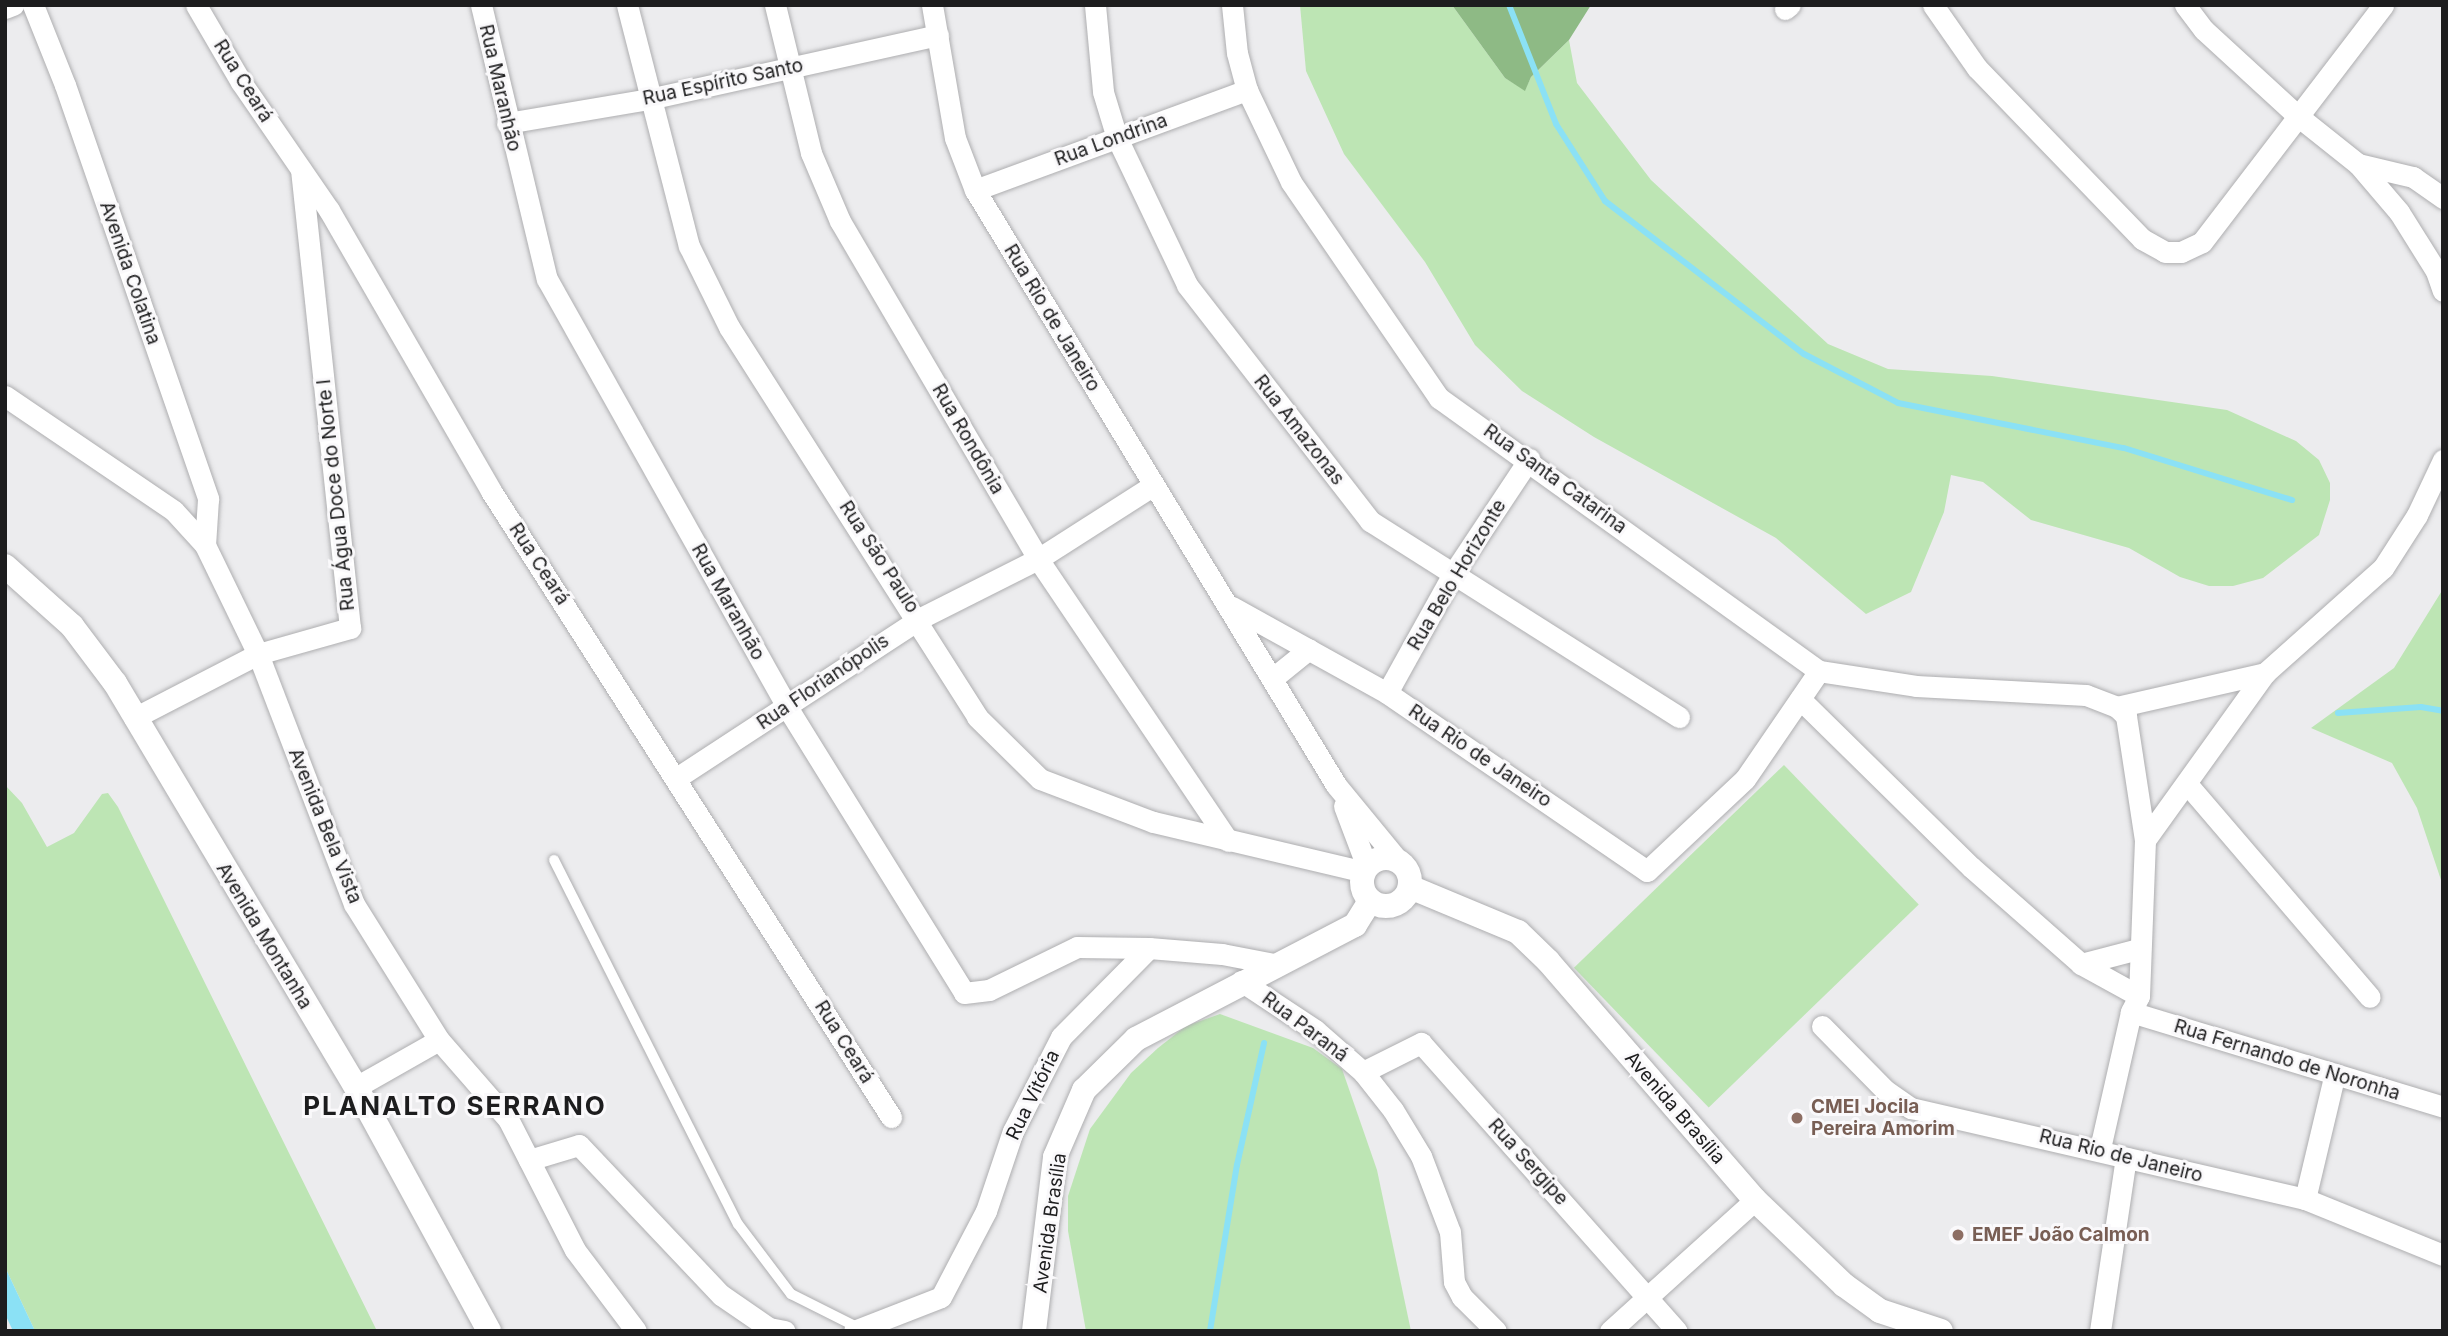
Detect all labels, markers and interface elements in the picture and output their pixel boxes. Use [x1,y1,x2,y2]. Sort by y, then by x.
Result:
street label: Rua Maranhão [474,22,526,154]
street label: Rua Ceará [209,35,277,127]
street label: Rua Espírito Santo [641,54,805,110]
street label: Rua Londrina [1051,109,1171,171]
street label: Avenida Colatina [95,198,165,348]
street label: Rua Rio de Janeiro [999,240,1105,396]
street label: Rua Amazonas [1249,370,1349,490]
street label: Rua Água Doce do Norte I [312,378,360,612]
street label: Rua Rondônia [927,380,1009,498]
street label: Rua Santa Catarina [1479,419,1631,539]
street label: Rua Belo Horizonte [1403,495,1511,655]
street label: Rua São Paulo [834,497,924,617]
street label: Rua Ceará [504,519,574,609]
street label: Rua Maranhão [687,540,769,664]
street label: Rua Florianópolis [753,629,893,735]
street label: Rua Rio de Janeiro [1404,700,1556,812]
street label: Avenida Bela Vista [283,745,367,907]
street label: Avenida Montanha [211,859,317,1013]
street label: Rua Paraná [1257,987,1353,1067]
street label: Rua Ceará [810,996,878,1088]
street label: Rua Fernando de Noronha [2171,1015,2403,1105]
street label: Rua Vitória [1001,1046,1065,1144]
street label: Avenida Brasília [1620,1047,1730,1169]
district label: PLANALTO SERRANO [305,1090,605,1122]
place label: CMEI Jocila Pereira Amorim [1811,1096,1955,1140]
marker: CMEI Jocila Pereira Amorim [1789,1110,1805,1126]
street label: Rua Sergipe [1483,1114,1573,1210]
street label: Rua Rio de Janeiro [2037,1125,2205,1187]
street label: Avenida Brasília [1029,1151,1071,1295]
place label: EMEF João Calmon [1972,1224,2150,1246]
marker: EMEF João Calmon [1950,1227,1966,1243]

